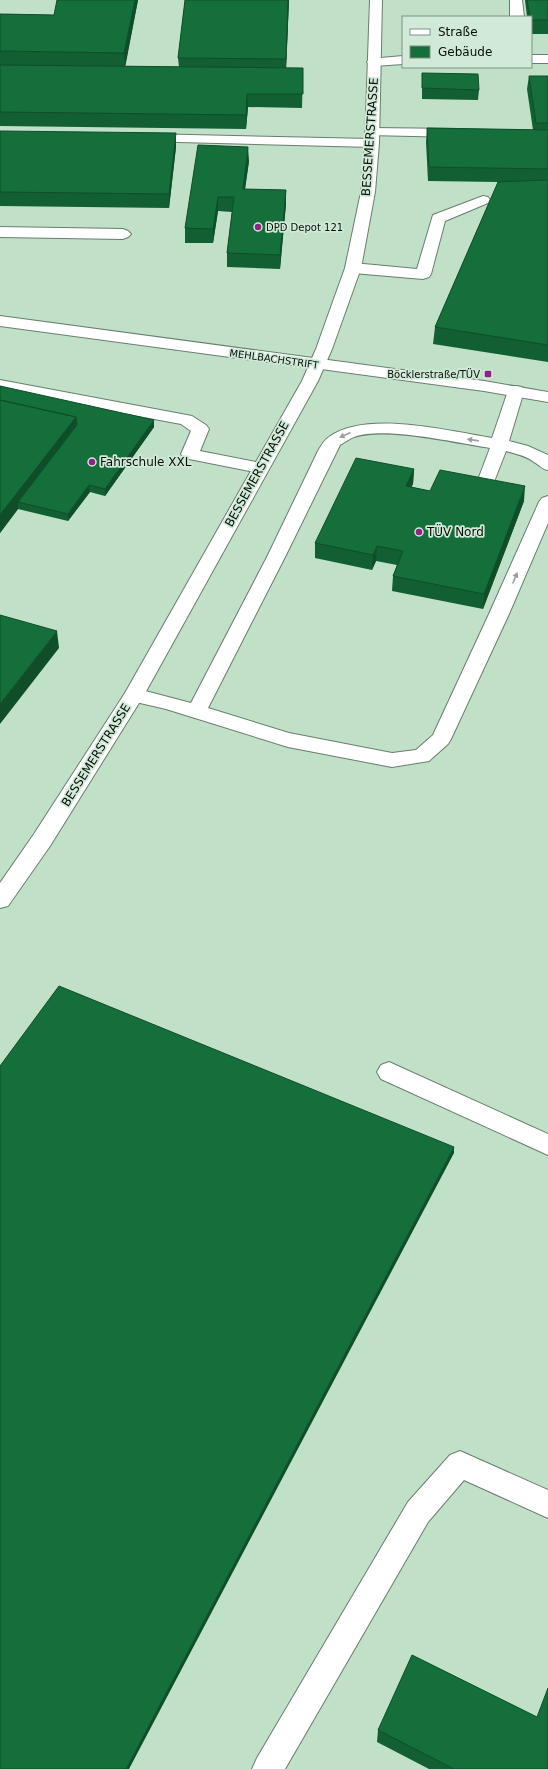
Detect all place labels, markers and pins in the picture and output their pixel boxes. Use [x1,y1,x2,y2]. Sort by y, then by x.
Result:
marker: DPD Depot 121 [253,222,263,232]
place label: DPD Depot 121 [266,222,343,233]
place label: Böcklerstraße/TÜV [387,368,480,380]
marker: Böcklerstraße/TÜV [483,369,493,379]
place label: Fahrschule XXL [100,455,192,469]
marker: Fahrschule XXL [87,457,97,467]
place label: TÜV Nord [426,523,484,539]
marker: TÜV Nord [414,527,424,537]

